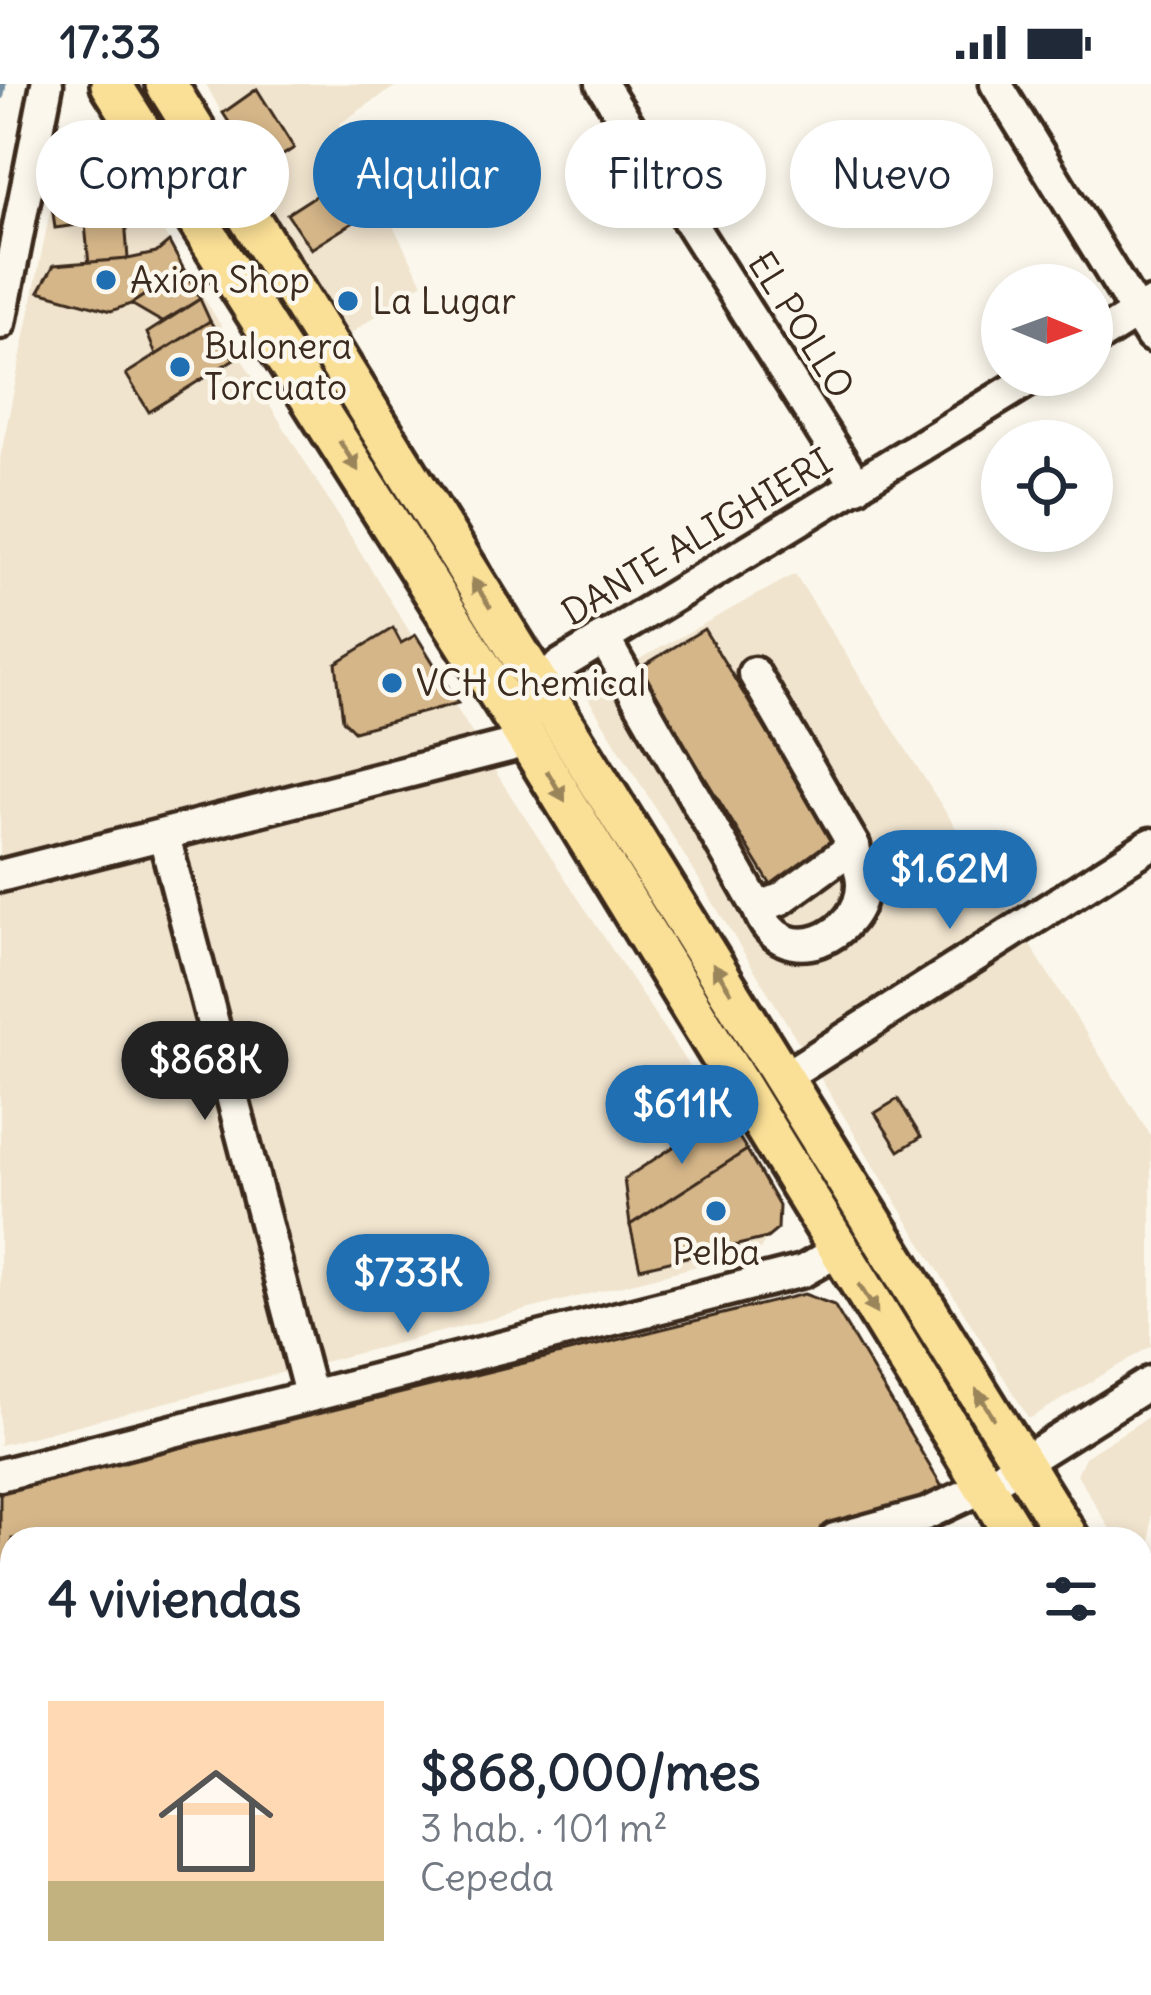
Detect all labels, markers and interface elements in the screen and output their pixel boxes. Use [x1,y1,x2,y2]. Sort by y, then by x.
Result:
text: 17:33 [60,14,161,70]
chip: Comprar [36,120,289,228]
chip: Alquilar [313,120,541,228]
chip: Filtros [565,120,766,228]
chip: Nuevo [790,120,993,228]
street label: EL POLLO [738,243,864,407]
place label: Axion Shop [130,258,310,303]
north arrow [981,264,1113,396]
map controls [981,264,1113,552]
marker: Axion Shop [93,267,119,293]
place label: La Lugar [372,279,516,324]
marker: La Lugar [335,288,361,314]
place label: Bulonera Torcuato [204,324,352,410]
marker: Bulonera Torcuato [167,354,193,380]
button: locate [981,420,1113,552]
street label: DANTE ALIGHIERI [554,439,840,635]
one-way arrow [337,440,359,473]
one-way arrow [471,576,492,610]
place label: VCH Chemical [416,661,646,706]
marker: VCH Chemical [379,670,405,696]
one-way arrow [545,769,566,803]
pin: $1.62M [852,830,1048,932]
text: $1.62M [890,844,1010,893]
one-way arrow [712,961,734,994]
pin: $868K [121,1021,289,1123]
text: $868K [148,1035,262,1084]
pin: $611K [598,1065,766,1167]
text: $611K [632,1079,732,1128]
marker: Pelba [703,1198,729,1224]
place label: Pelba [672,1230,760,1275]
pin: $733K [324,1234,492,1336]
text: $733K [353,1248,463,1297]
one-way arrow [857,1282,878,1316]
one-way arrow [975,1387,996,1421]
icon: filters [1038,1566,1104,1632]
text: 4 viviendas [48,1567,301,1631]
text: $868,000/mes [420,1740,761,1804]
icon: home [144,1749,288,1893]
text: 3 hab. · 101 m² [420,1804,668,1853]
text: Cepeda [420,1853,554,1902]

